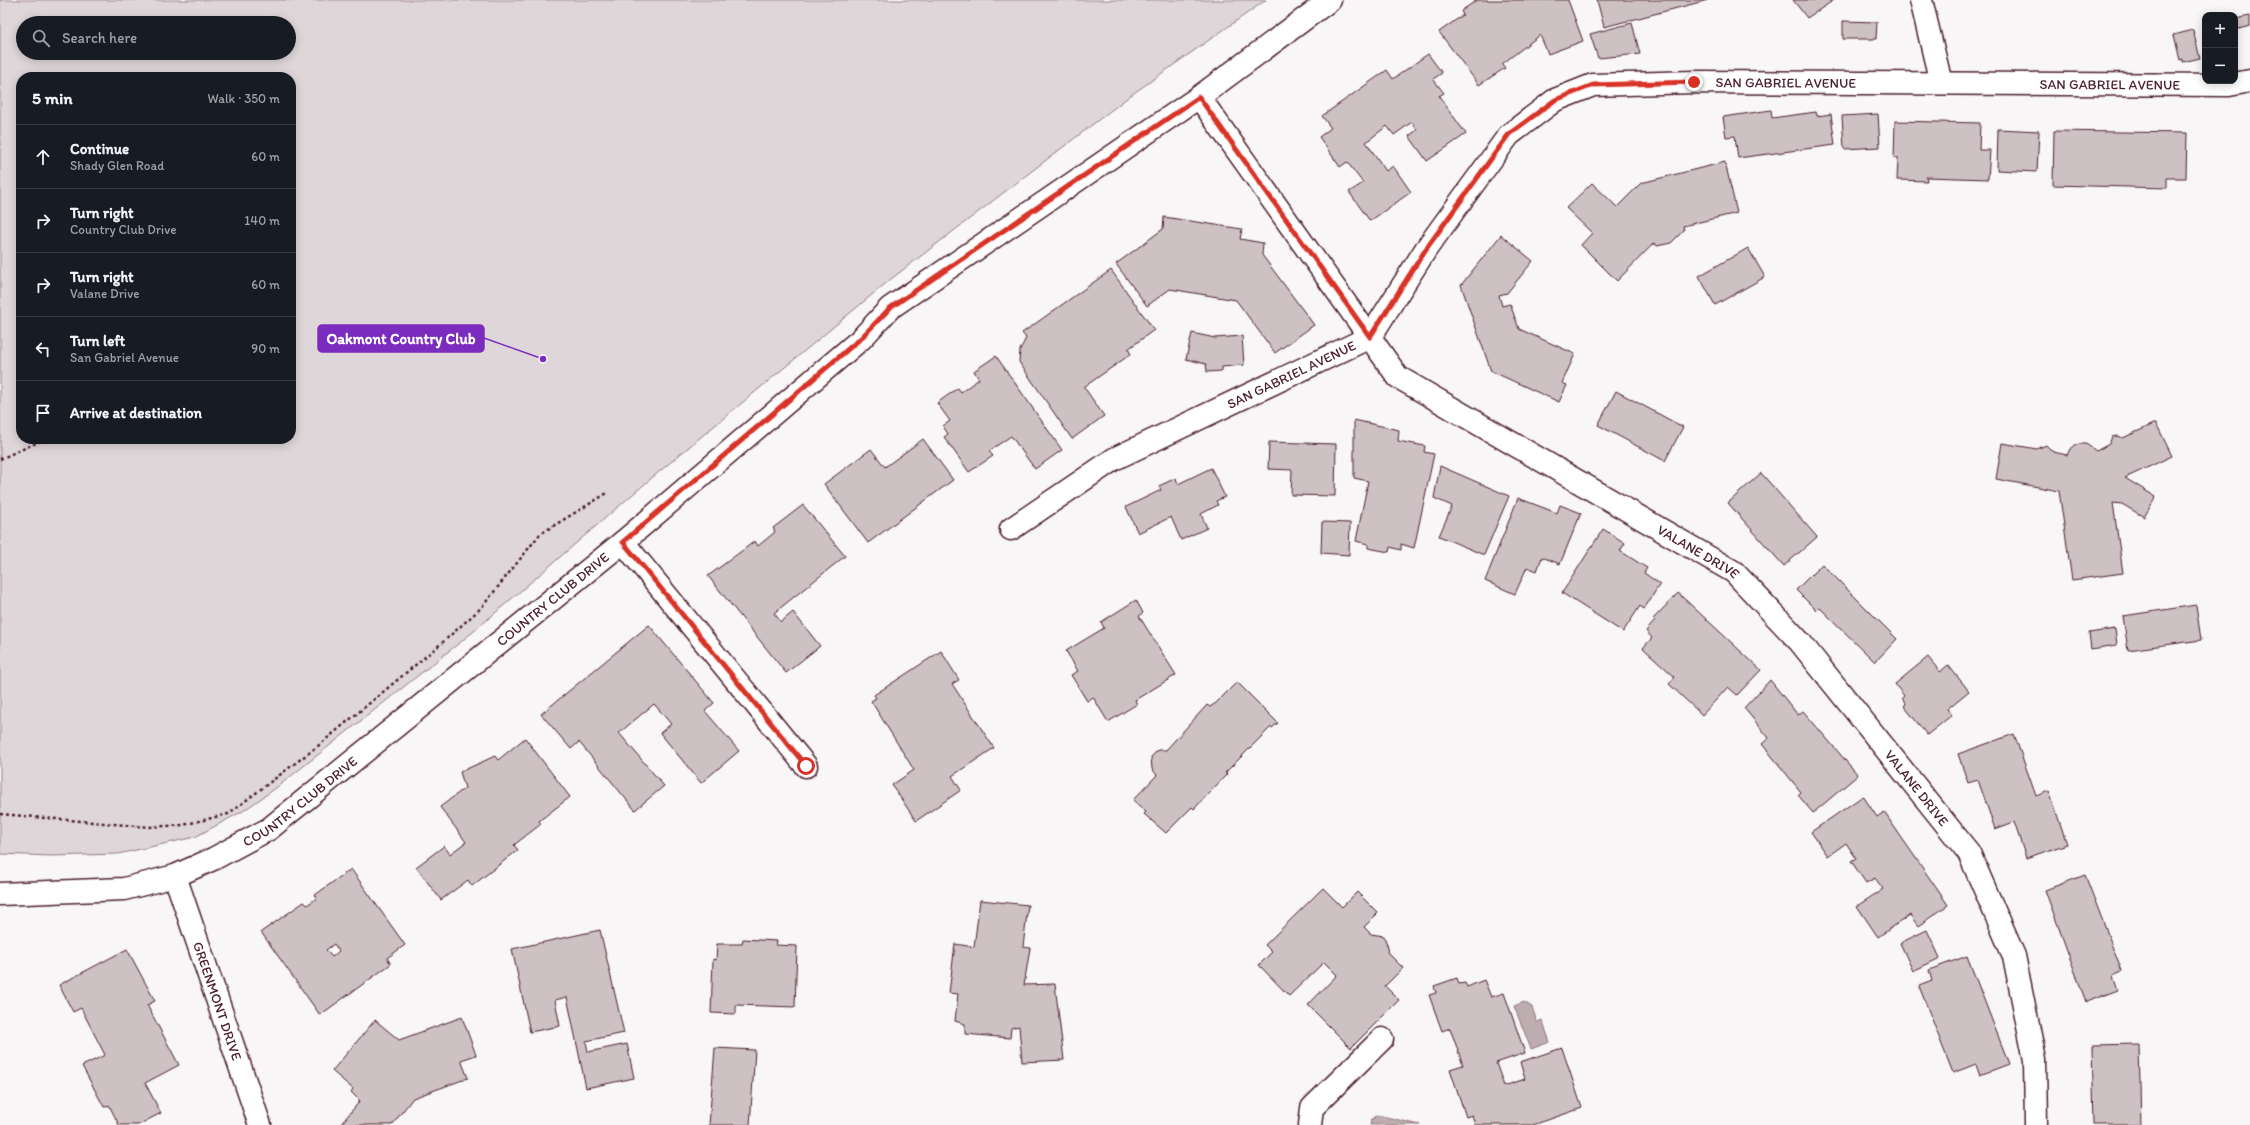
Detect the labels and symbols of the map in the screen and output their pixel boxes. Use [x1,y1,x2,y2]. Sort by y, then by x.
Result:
route end [1685,73,1703,91]
street label: SAN GABRIEL AVENUE [1716,74,1856,92]
street label: SAN GABRIEL AVENUE [2039,76,2180,94]
callout: Oakmont Country Club [318,325,484,352]
text: Oakmont Country Club [326,330,476,349]
street label: SAN GABRIEL AVENUE [1224,337,1359,413]
street label: VALANE DRIVE [1654,521,1744,582]
street label: COUNTRY CLUB DRIVE [493,549,613,650]
street label: VALANE DRIVE [1881,747,1952,830]
street label: COUNTRY CLUB DRIVE [240,753,361,851]
route start [797,757,815,775]
street label: GREENMONT DRIVE [189,940,245,1063]

